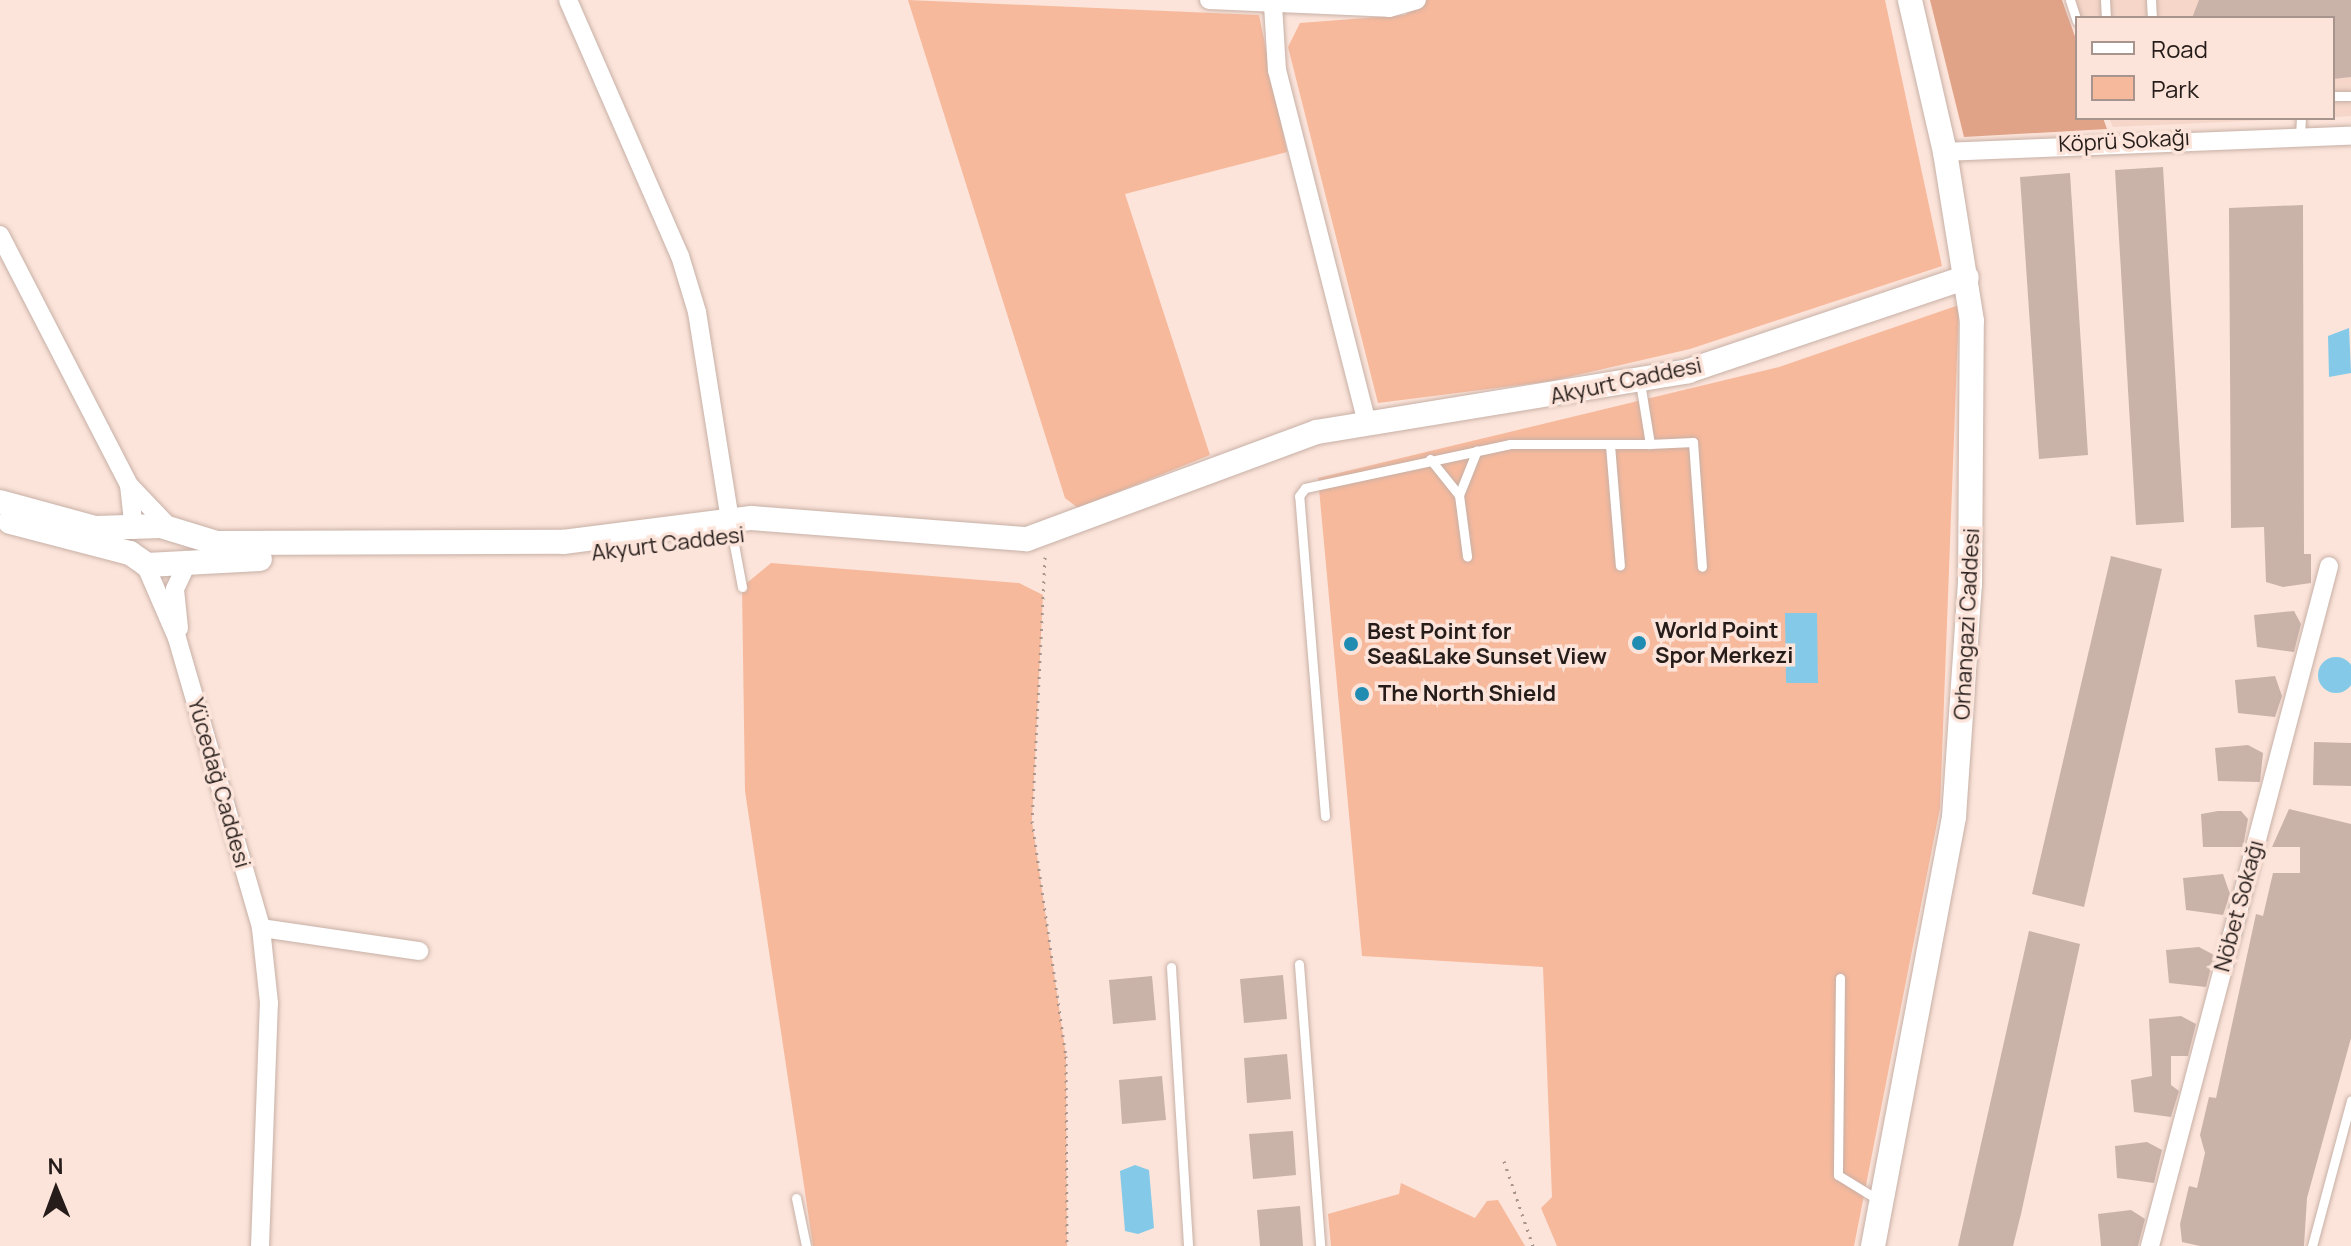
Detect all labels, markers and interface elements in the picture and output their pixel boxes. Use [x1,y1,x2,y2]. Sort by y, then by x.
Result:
legend [2075,16,2335,120]
text: Road [2151,32,2208,65]
text: Park [2151,72,2199,105]
street label: Köprü Sokağı [2058,124,2190,158]
street label: Akyurt Caddesi [1548,352,1704,410]
street label: Akyurt Caddesi [590,521,746,567]
street label: Orhangazi Caddesi [1949,527,1985,721]
place label: World Point Spor Merkezi [1655,617,1793,668]
place label: Best Point for Sea&Lake Sunset View [1367,618,1607,670]
marker: World Point Spor Merkezi [1630,634,1648,652]
marker: Best Point for Sea&Lake Sunset View [1342,635,1360,653]
place label: The North Shield [1378,681,1556,707]
marker: The North Shield [1353,685,1371,703]
street label: Yücedağ Caddesi [182,695,256,871]
street label: Nöbet Sokağı [2209,837,2269,975]
north arrow [16,1150,96,1230]
text: N [47,1151,64,1181]

